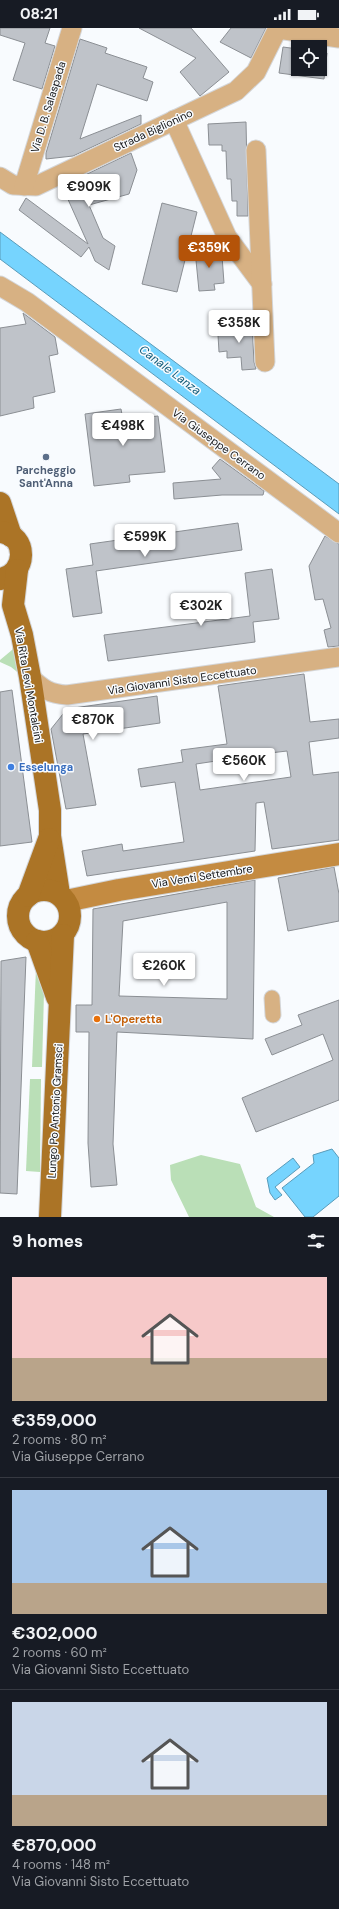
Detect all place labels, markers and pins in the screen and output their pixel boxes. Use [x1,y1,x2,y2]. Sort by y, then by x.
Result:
pin: €909K [61,174,117,208]
pin: €359K [181,235,237,269]
pin: €358K [211,310,267,344]
pin: €498K [95,413,151,447]
marker: Parcheggio Sant'Anna [41,452,51,462]
place label: Parcheggio Sant'Anna [16,463,76,490]
pin: €599K [117,524,173,558]
pin: €302K [173,593,229,627]
pin: €870K [65,707,121,741]
pin: €560K [216,748,272,782]
place label: Esselunga [19,760,73,774]
marker: Esselunga [6,762,16,772]
pin: €260K [136,953,192,987]
place label: L'Operetta [105,1012,162,1026]
marker: L'Operetta [92,1014,102,1024]

